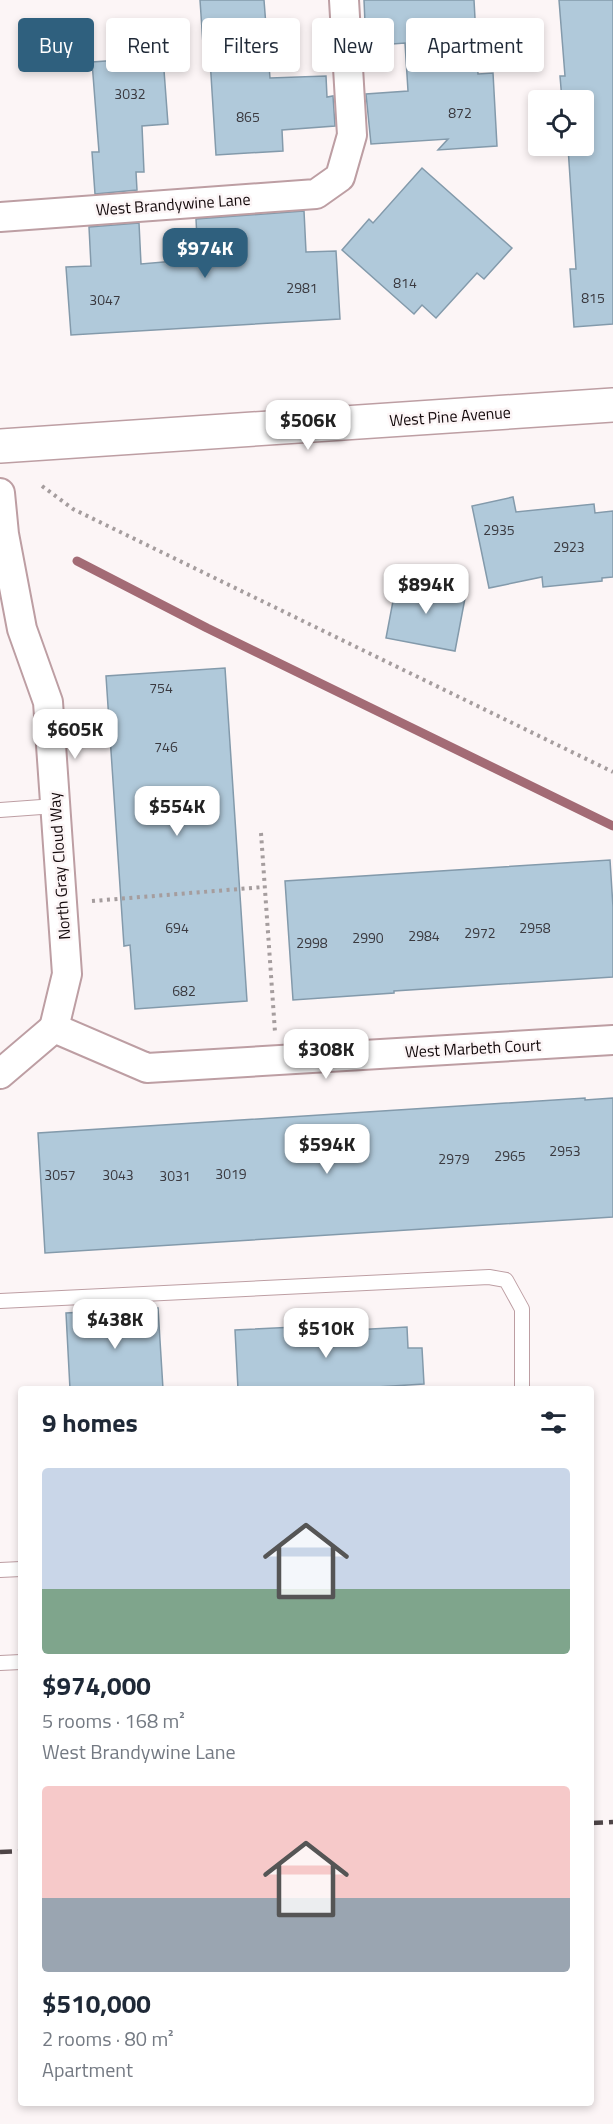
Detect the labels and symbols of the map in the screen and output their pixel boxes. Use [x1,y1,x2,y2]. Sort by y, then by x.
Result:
house number: 3032 [114,83,146,104]
house number: 872 [448,102,472,123]
house number: 865 [236,106,260,127]
street label: West Brandywine Lane [95,187,251,221]
pin: $974K [163,228,247,279]
house number: 814 [393,272,417,293]
house number: 2981 [286,277,318,298]
house number: 815 [581,287,605,308]
house number: 3047 [89,289,121,310]
pin: $506K [266,400,350,451]
street label: West Pine Avenue [388,400,512,432]
house number: 2935 [483,519,515,540]
house number: 2923 [553,536,585,557]
pin: $894K [384,564,468,615]
house number: 754 [149,677,173,698]
pin: $605K [33,709,117,760]
house number: 746 [154,736,178,757]
pin: $554K [135,786,219,837]
street label: North Gray Cloud Way [42,791,76,941]
house number: 694 [165,917,189,938]
house number: 2958 [519,917,551,938]
house number: 2972 [464,922,496,943]
house number: 2984 [408,925,440,946]
house number: 2990 [352,927,384,948]
house number: 2998 [296,932,328,953]
house number: 682 [172,980,196,1001]
pin: $308K [284,1029,368,1080]
street label: West Marbeth Court [404,1032,542,1064]
pin: $594K [285,1124,369,1175]
house number: 2953 [549,1140,581,1161]
house number: 2965 [494,1145,526,1166]
house number: 2979 [438,1148,470,1169]
house number: 3019 [215,1163,247,1184]
house number: 3057 [44,1164,76,1185]
house number: 3043 [102,1164,134,1185]
house number: 3031 [159,1165,191,1186]
pin: $438K [73,1299,157,1350]
pin: $510K [284,1308,368,1359]

